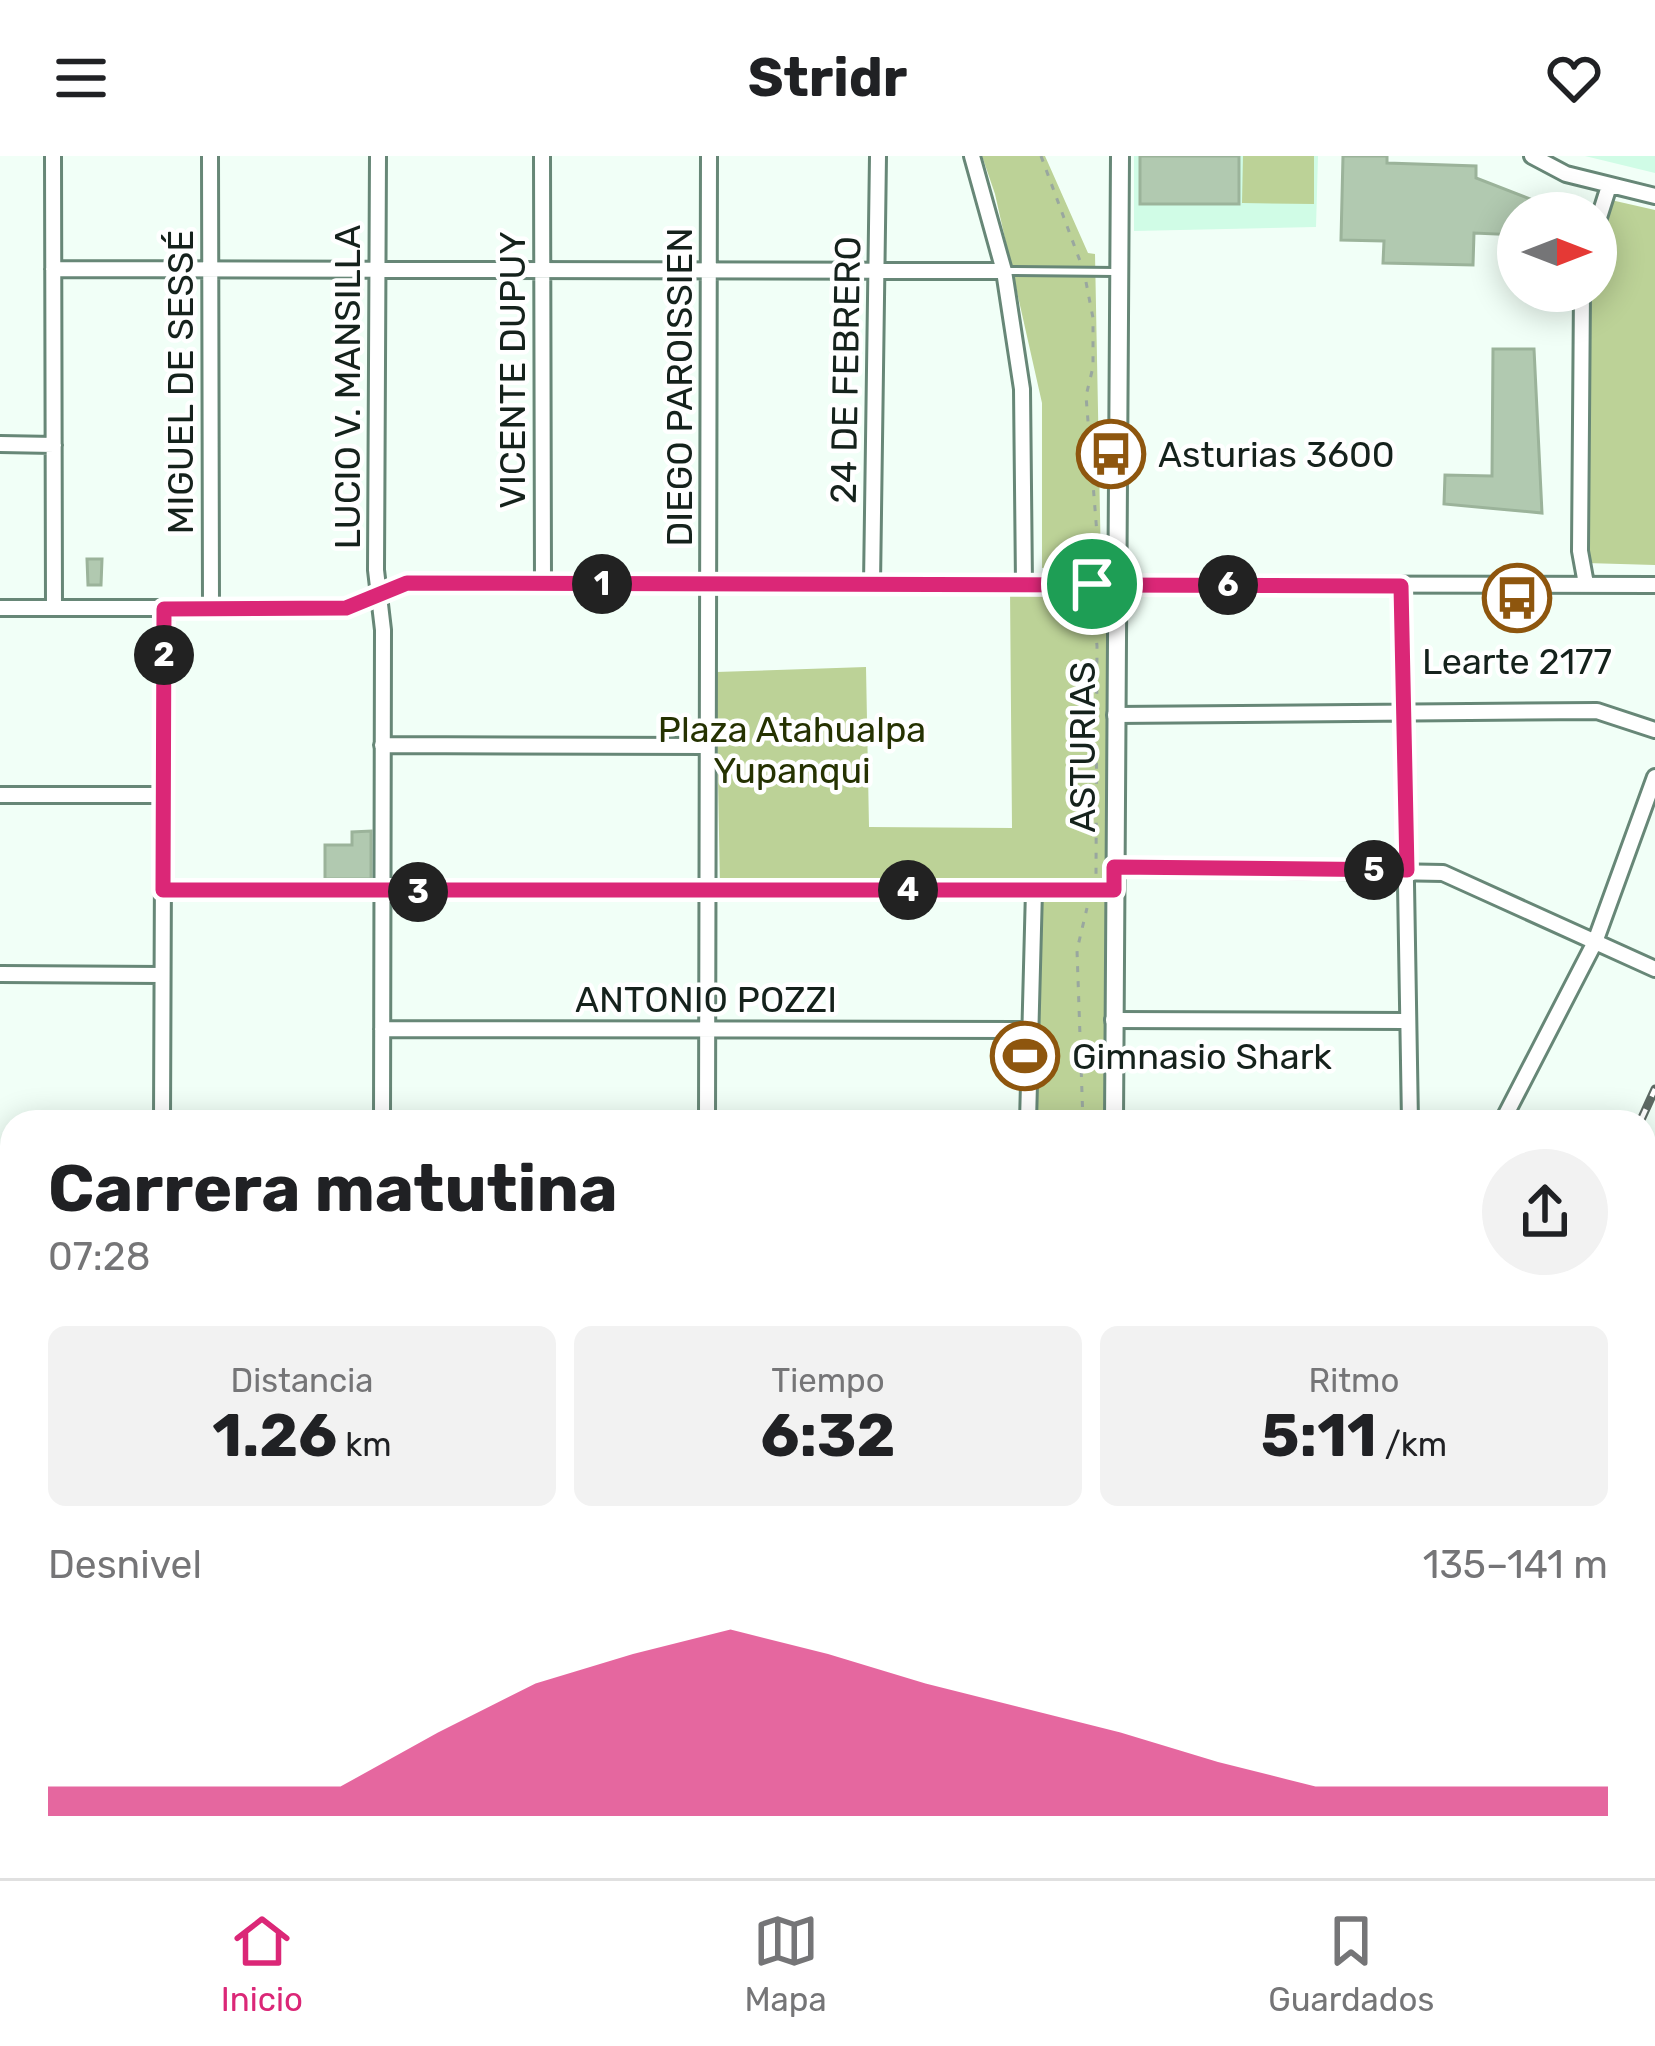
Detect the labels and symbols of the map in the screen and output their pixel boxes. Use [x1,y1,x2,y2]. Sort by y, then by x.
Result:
north arrow [1497,192,1617,312]
street label: LUCIO V. MANSILLA [326,225,369,549]
street label: DIEGO PAROISSIEN [658,228,701,546]
street label: MIGUEL DE SESSÉ [159,230,202,534]
street label: VICENTE DUPUY [491,231,534,509]
street label: 24 DE FEBRERO [822,236,869,504]
bus stop icon: Asturias 3600 [1076,419,1146,489]
place label: Asturias 3600 [1158,433,1395,476]
pin [1041,533,1143,635]
pin: 1 [572,554,632,614]
pin: 6 [1198,555,1258,615]
bus stop icon: Learte 2177 [1482,563,1552,633]
pin: 2 [134,625,194,685]
place label: Learte 2177 [1422,640,1612,683]
street label: ASTURIAS [1061,661,1104,833]
park label: Plaza Atahualpa Yupanqui [658,708,926,792]
pin: 5 [1344,840,1404,900]
pin: 4 [878,860,938,920]
pin: 3 [388,862,448,922]
street label: ANTONIO POZZI [575,978,837,1021]
sports icon: Gimnasio Shark [990,1021,1060,1091]
place label: Gimnasio Shark [1072,1035,1332,1078]

